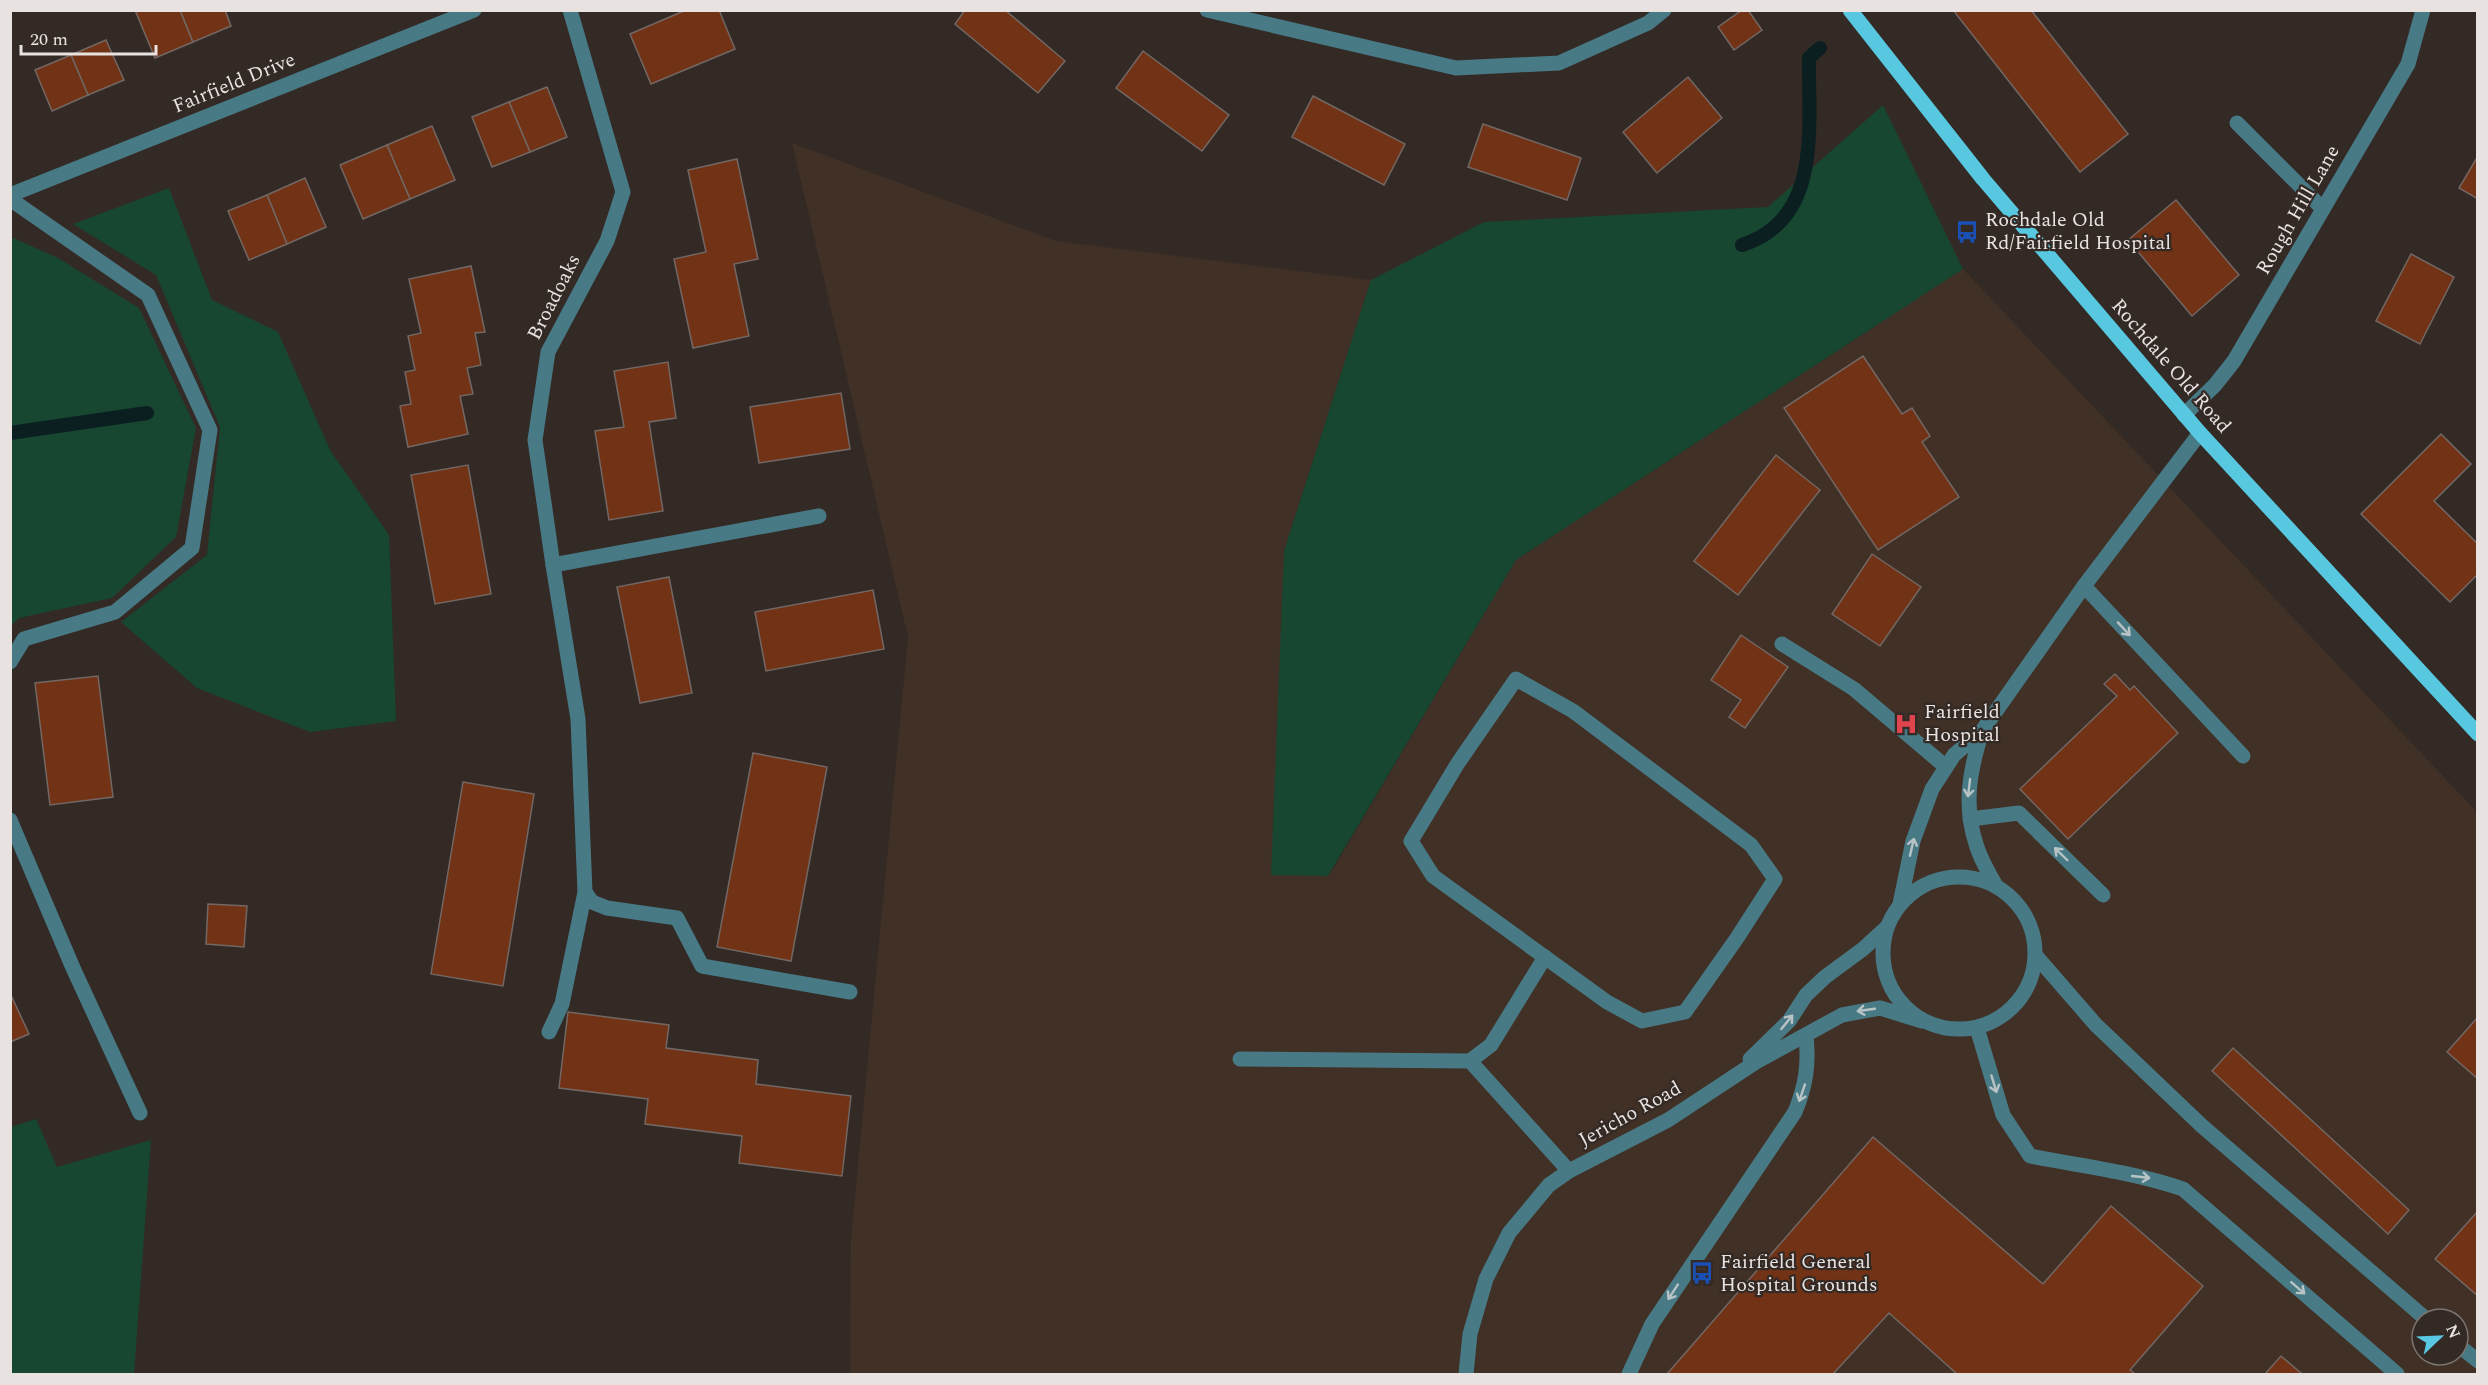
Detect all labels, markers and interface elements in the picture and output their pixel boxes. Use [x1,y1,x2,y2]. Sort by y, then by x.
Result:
scale bar [21,18,156,56]
text: 20 m [30,26,68,53]
street label: Fairfield Drive [168,45,300,121]
street label: Rough Hill Lane [2249,139,2347,281]
place label: Rochdale Old Rd/Fairfield Hospital [1985,205,2171,258]
bus stop icon: Rochdale Old Rd/Fairfield Hospital [1954,219,1980,245]
street label: Broadoaks [520,249,588,345]
street label: Rochdale Old Road [2104,292,2238,440]
one-way arrow [2116,621,2131,636]
place label: Fairfield Hospital [1924,697,2000,750]
hospital icon: Fairfield Hospital [1893,711,1919,737]
one-way arrow [1964,777,1975,797]
one-way arrow [1907,837,1918,857]
one-way arrow [2053,847,2068,861]
one-way arrow [1856,1005,1876,1016]
one-way arrow [1780,1014,1793,1030]
street label: Jericho Road [1573,1073,1687,1155]
one-way arrow [1989,1074,2000,1093]
one-way arrow [1795,1083,1806,1102]
one-way arrow [2131,1172,2151,1183]
place label: Fairfield General Hospital Grounds [1720,1247,1878,1300]
bus stop icon: Fairfield General Hospital Grounds [1689,1260,1715,1286]
one-way arrow [2290,1281,2305,1295]
one-way arrow [1667,1283,1679,1300]
north arrow [2410,1307,2470,1367]
text: N [2439,1321,2466,1342]

